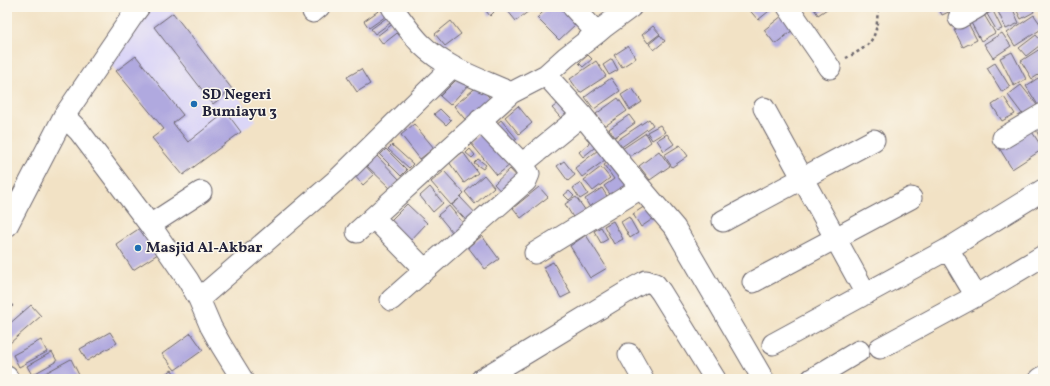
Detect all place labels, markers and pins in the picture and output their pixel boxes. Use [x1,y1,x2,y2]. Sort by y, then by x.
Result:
place label: SD Negeri Bumiayu 3 [202,85,277,123]
marker: SD Negeri Bumiayu 3 [189,99,199,109]
place label: Masjid Al-Akbar [146,238,262,259]
marker: Masjid Al-Akbar [133,243,143,253]

